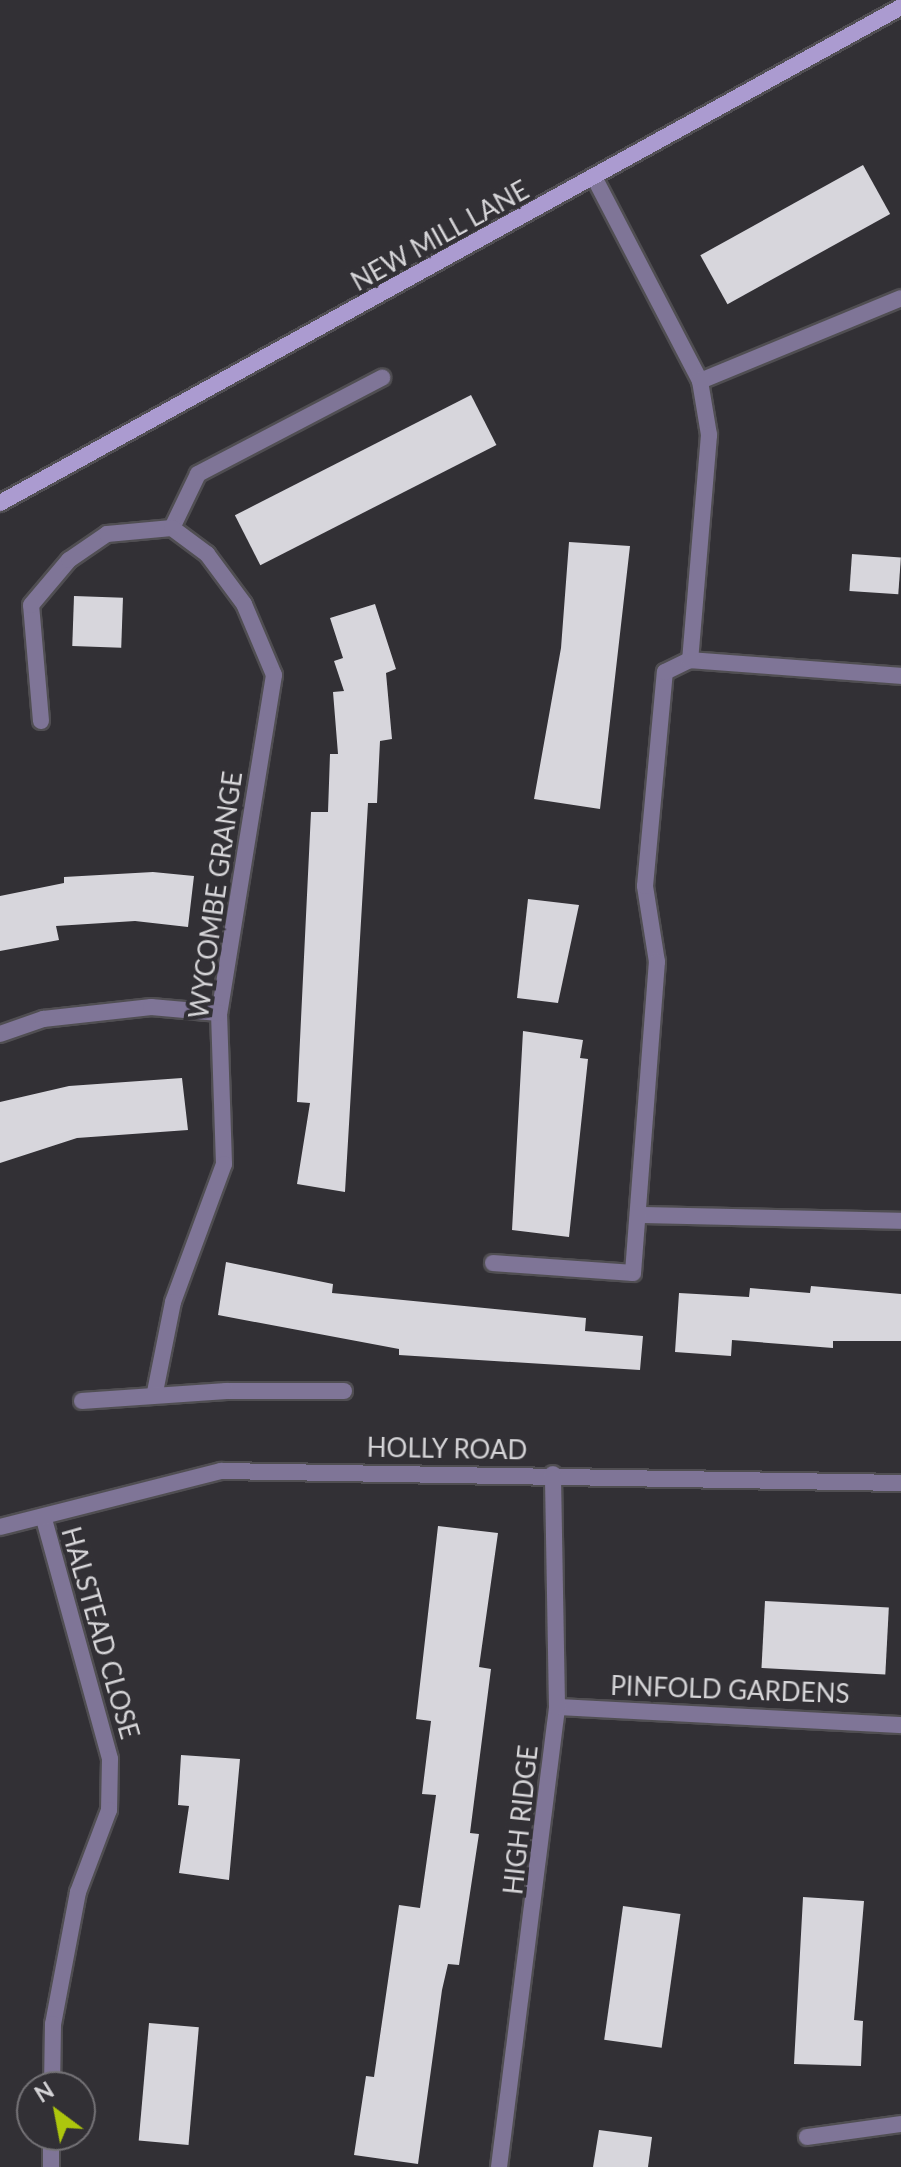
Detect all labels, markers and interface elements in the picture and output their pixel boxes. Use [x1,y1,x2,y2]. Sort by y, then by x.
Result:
street label: NEW MILL LANE [345,174,535,298]
street label: WYCOMBE GRANGE [183,769,249,1021]
street label: HOLLY ROAD [366,1432,528,1466]
street label: HALSTEAD CLOSE [55,1523,145,1743]
street label: PINFOLD GARDENS [610,1670,850,1710]
street label: HIGH RIDGE [498,1744,544,1896]
north arrow [16,2071,96,2151]
text: N [30,2076,58,2108]

